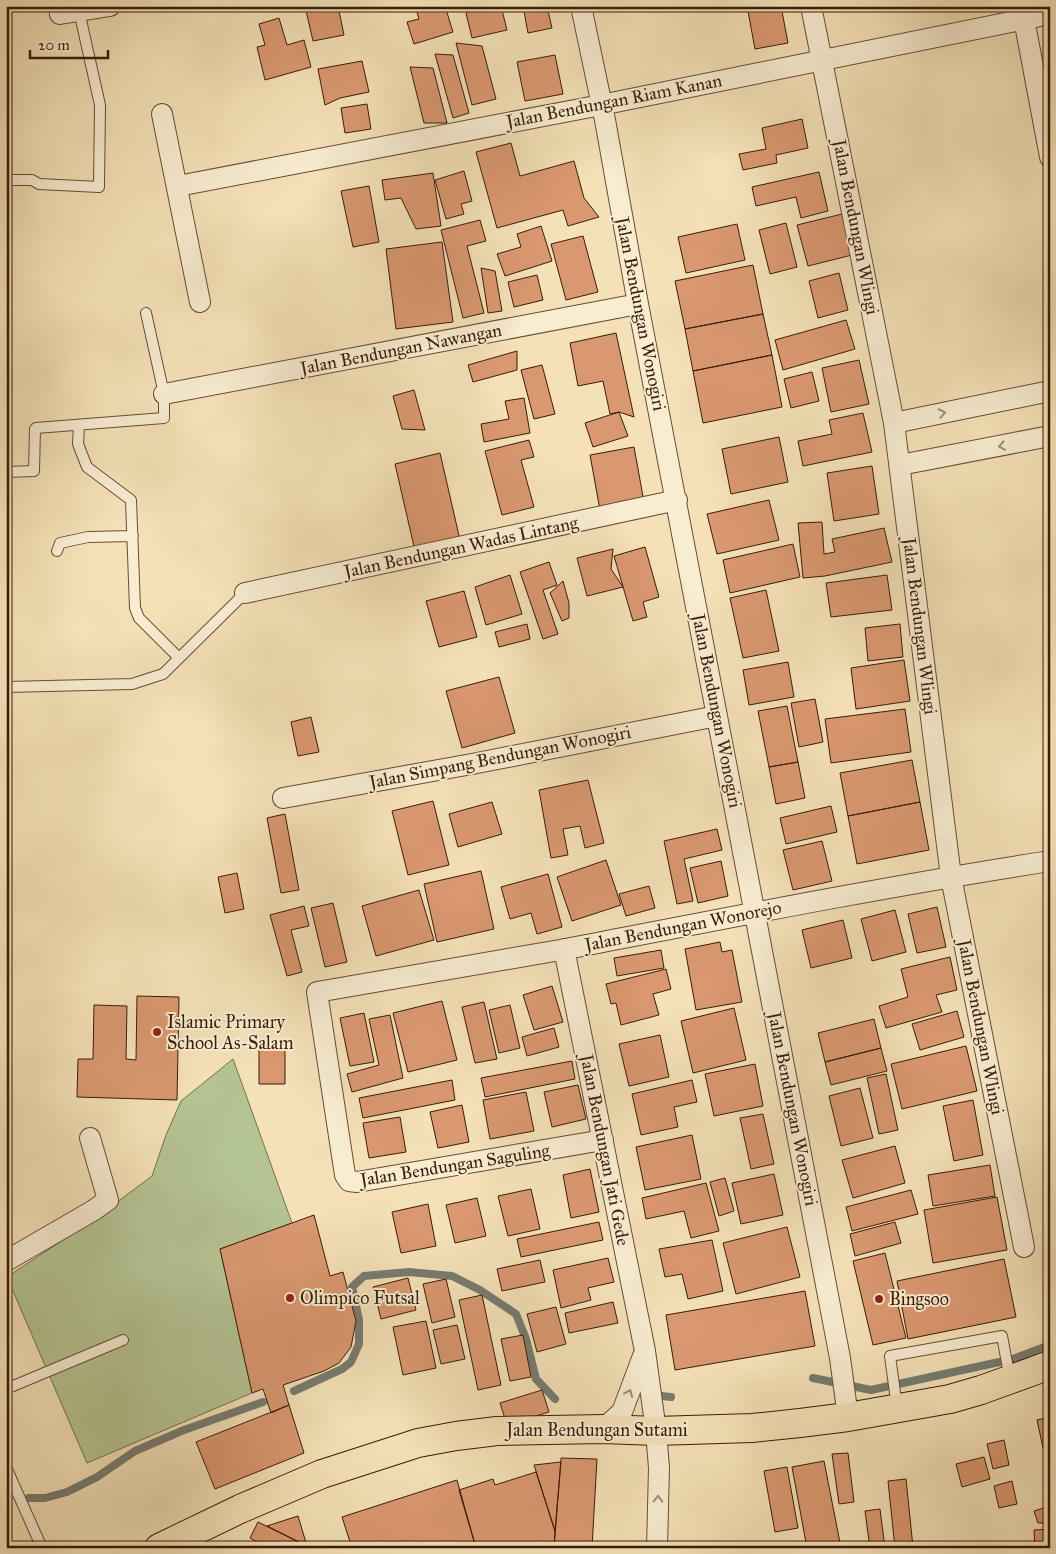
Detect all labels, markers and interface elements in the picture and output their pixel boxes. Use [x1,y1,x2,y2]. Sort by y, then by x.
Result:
scale bar [30,28,108,60]
text: 20 m [38,36,70,54]
street label: Jalan Bendungan Riam Kanan [502,69,724,134]
street label: Jalan Bendungan Wlingi [827,136,884,317]
street label: Jalan Bendungan Wonogiri [610,213,671,413]
street label: Jalan Bendungan Nawangan [296,319,504,381]
one-way arrow [938,408,947,419]
one-way arrow [997,440,1006,450]
street label: Jalan Bendungan Wadas Lintang [340,511,581,584]
street label: Jalan Bendungan Wlingi [897,534,942,716]
street label: Jalan Bendungan Wonogiri [686,610,747,810]
street label: Jalan Simpang Bendungan Wonogiri [365,721,633,795]
street label: Jalan Bendungan Wonorejo [581,896,783,957]
street label: Jalan Bendungan Wlingi [952,936,1009,1117]
street label: Jalan Bendungan Wonogiri [762,1008,823,1208]
place label: Islamic Primary School As-Salam [167,1011,294,1054]
marker: Islamic Primary School As-Salam [151,1026,163,1038]
street label: Jalan Bendungan Jati Gede [574,1050,634,1248]
street label: Jalan Bendungan Saguling [357,1139,552,1192]
place label: Olimpico Futsal [300,1287,420,1309]
place label: Bingsoo [889,1288,949,1311]
marker: Olimpico Futsal [284,1292,296,1304]
marker: Bingsoo [873,1293,885,1305]
one-way arrow [624,1390,634,1398]
street label: Jalan Bendungan Sutami [504,1419,688,1442]
one-way arrow [653,1495,664,1503]

